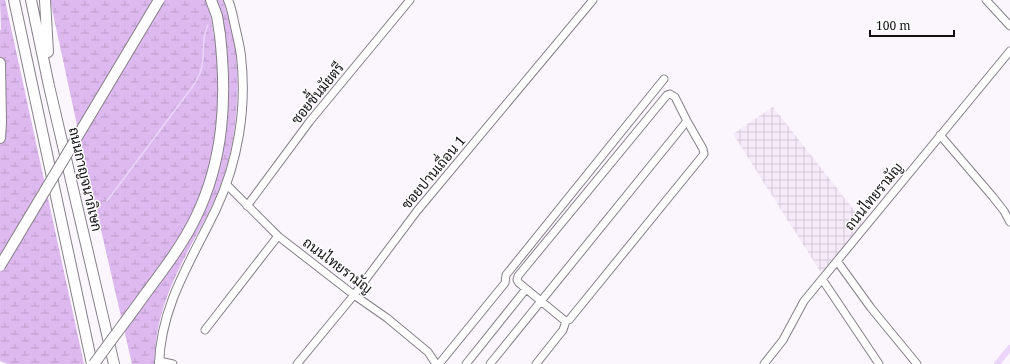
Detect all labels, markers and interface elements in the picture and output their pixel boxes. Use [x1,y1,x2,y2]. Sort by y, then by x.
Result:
scale bar [870,12,954,38]
text: 100 m [876,17,911,34]
street label: ซอยชื้นมัยตรี [285,57,348,128]
street label: ถนนกาญจนาภิเษก [65,125,107,233]
street label: ซอยปานเถื่อน 1 [395,130,469,213]
street label: ถนนไทยรามัญ [840,158,906,234]
street label: ถนนไทยรามัญ [299,233,377,297]

